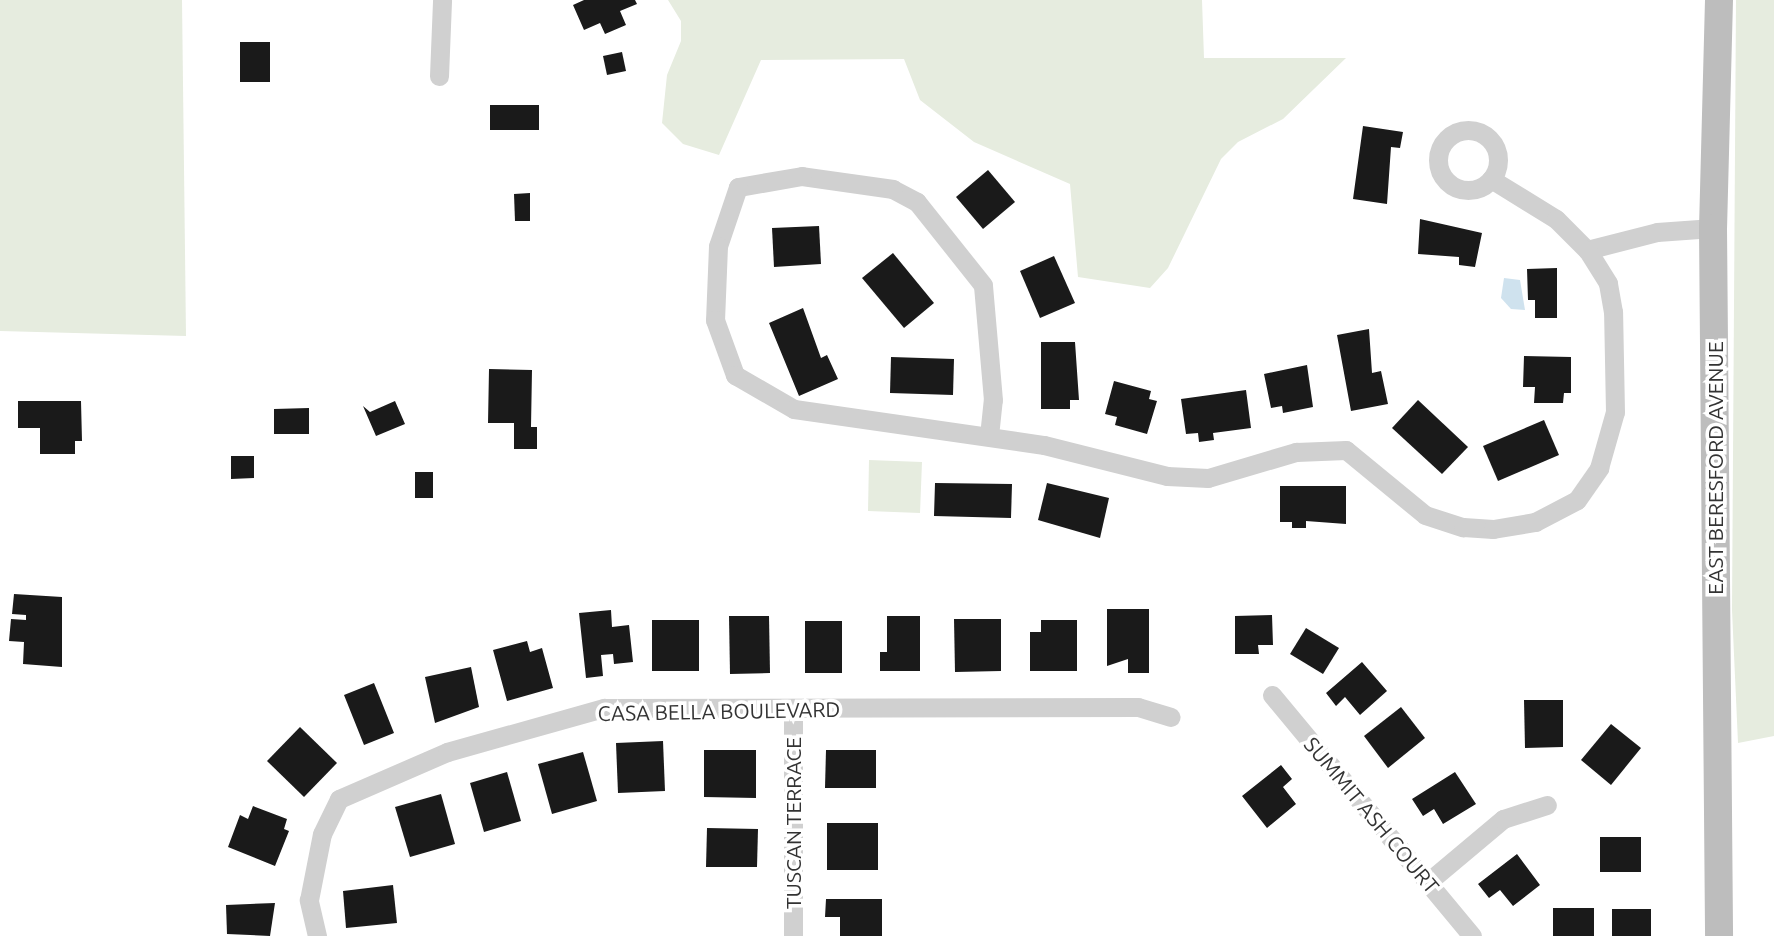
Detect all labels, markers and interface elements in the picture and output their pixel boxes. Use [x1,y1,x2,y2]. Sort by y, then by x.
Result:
street label: EAST BERESFORD AVENUE [1702,341,1728,595]
street label: CASA BELLA BOULEVARD [597,696,841,726]
street label: SUMMIT ASH COURT [1299,732,1445,898]
street label: TUSCAN TERRACE [780,737,806,909]

